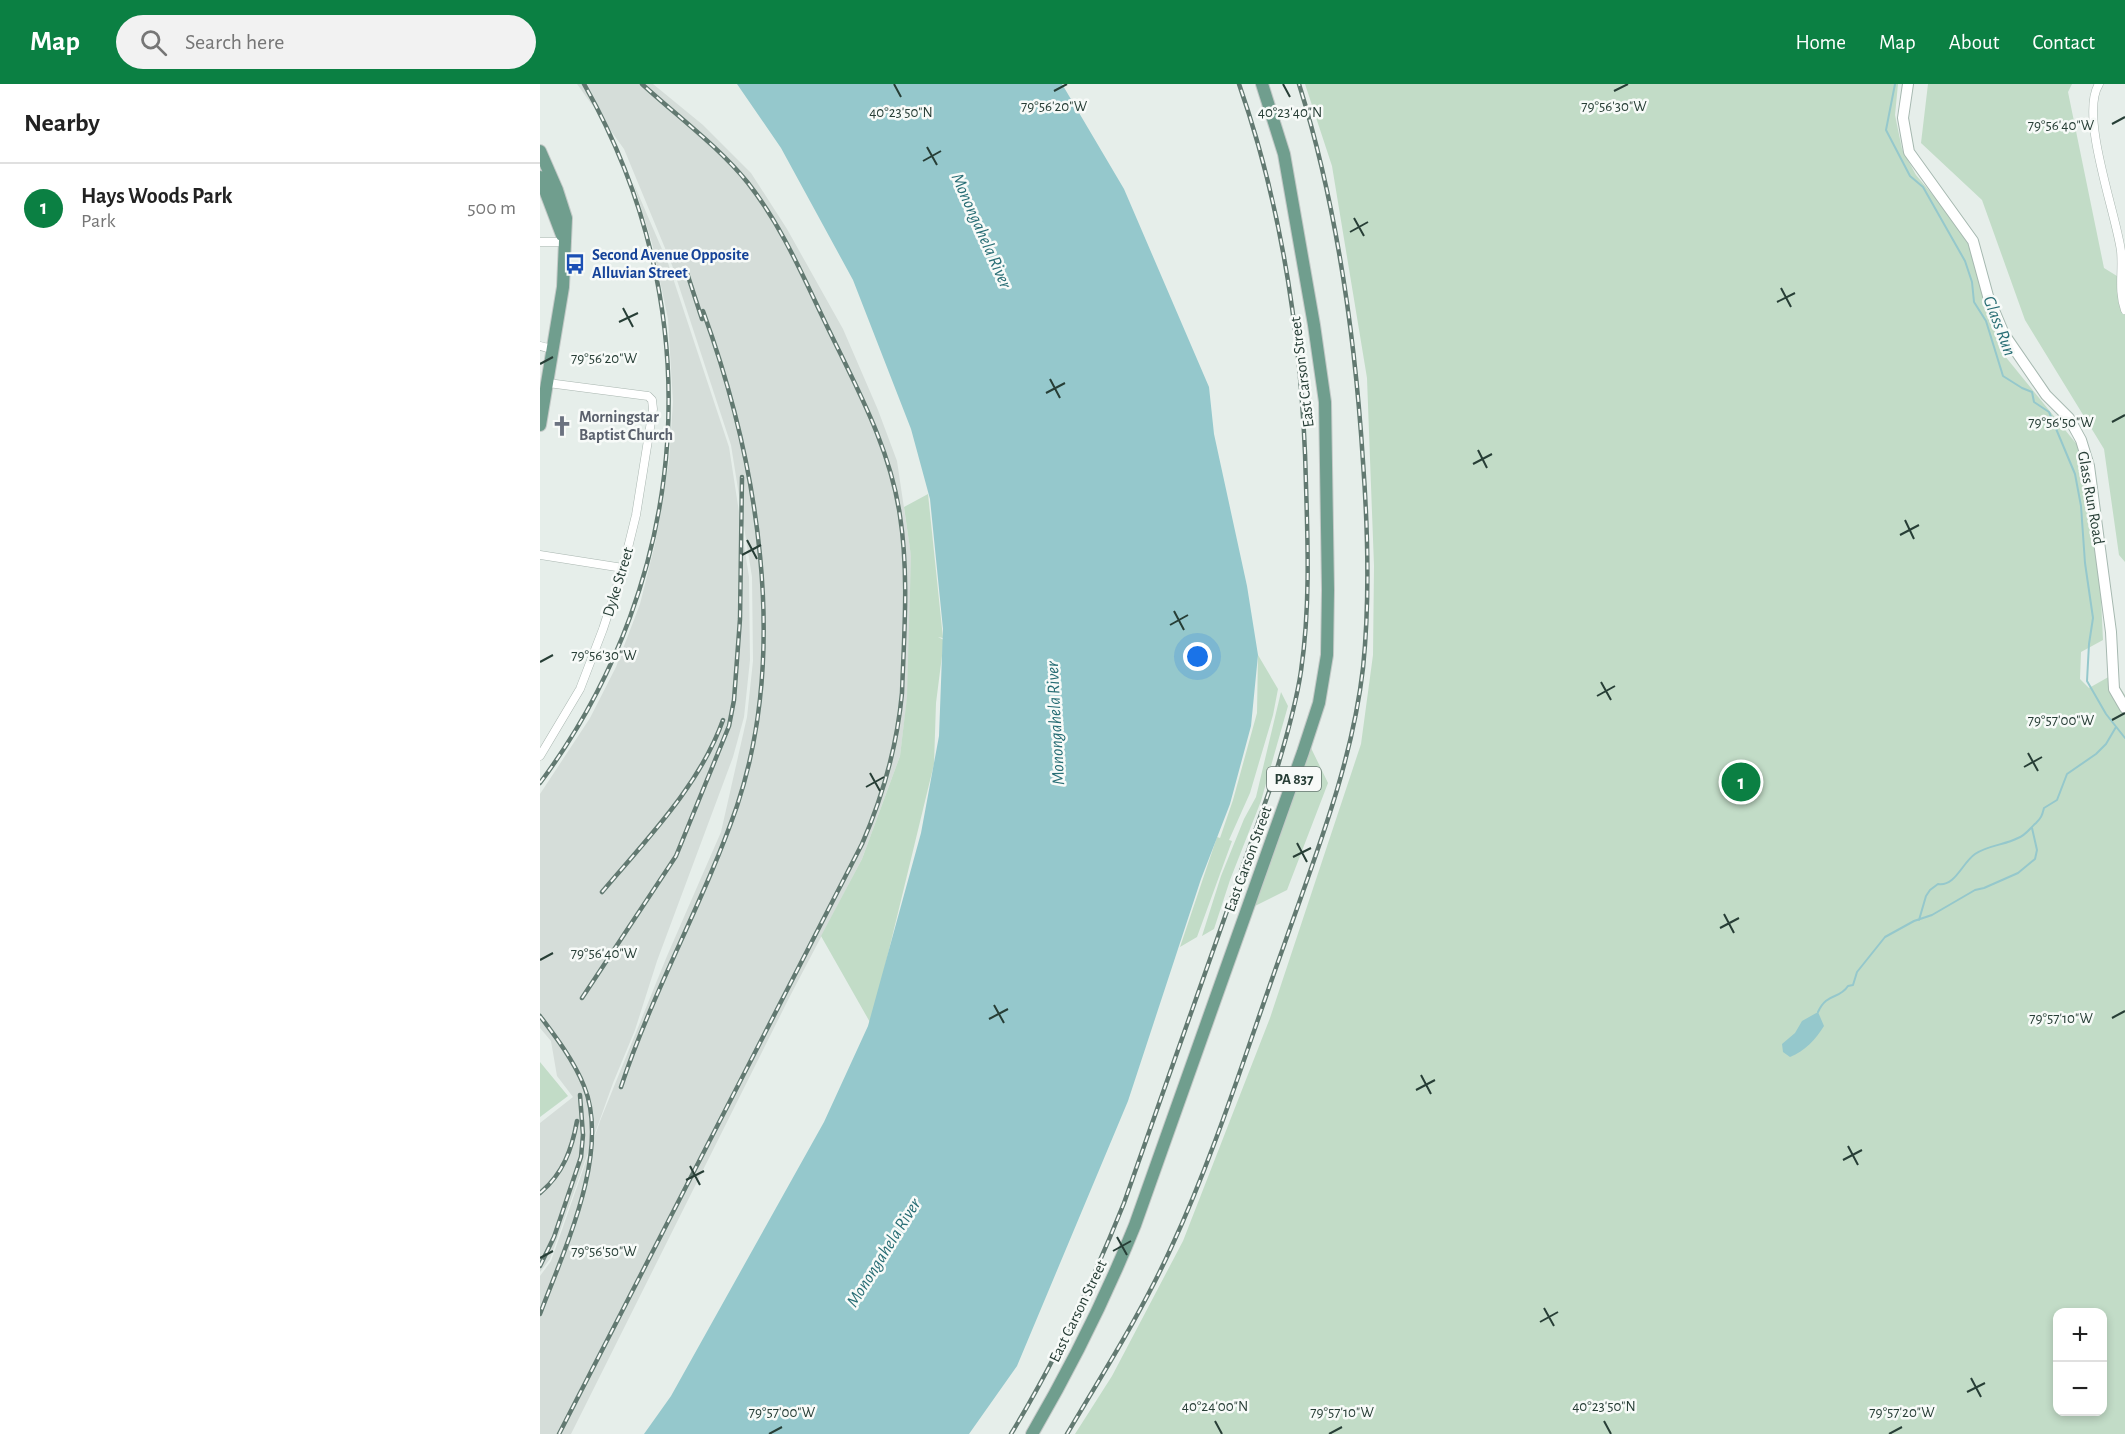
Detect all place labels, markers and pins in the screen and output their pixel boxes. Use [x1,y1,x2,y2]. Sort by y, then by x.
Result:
place label: Second Avenue Opposite Alluvian Street [592,247,749,281]
bus stop icon: Second Avenue Opposite Alluvian Street [563,252,587,276]
place label: Morningstar Baptist Church [579,409,673,443]
church icon: Morningstar Baptist Church [550,414,574,438]
pin: 1 [1722,760,1760,804]

